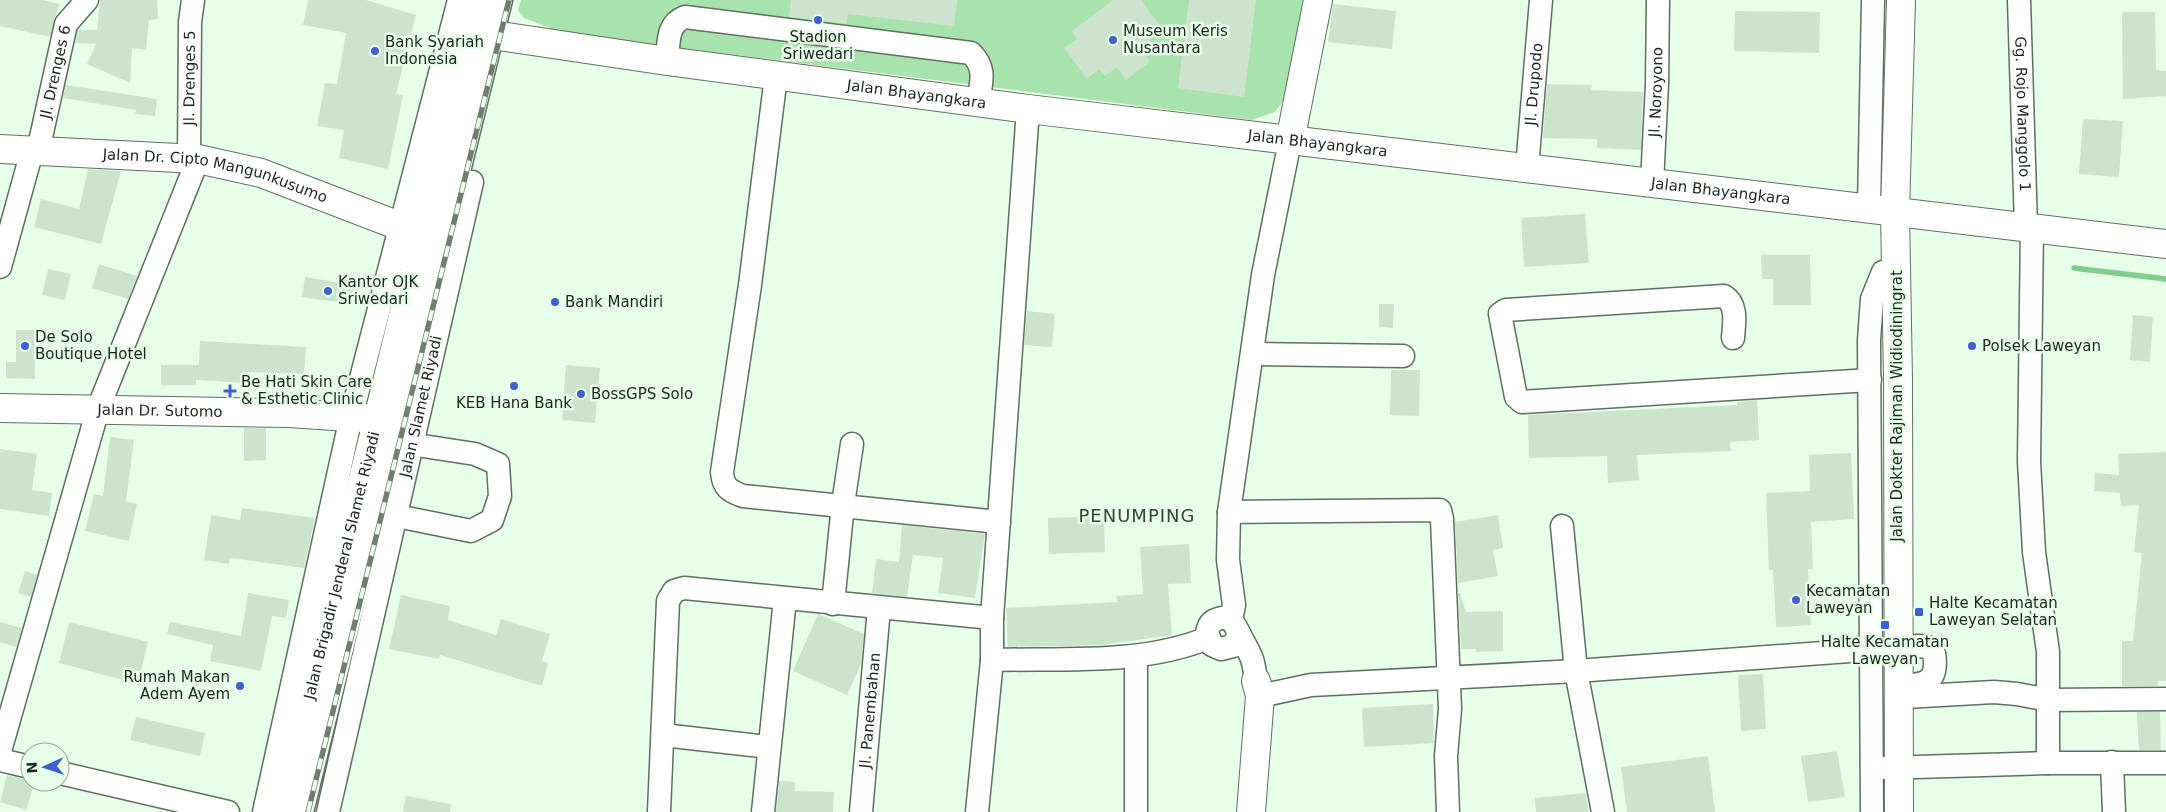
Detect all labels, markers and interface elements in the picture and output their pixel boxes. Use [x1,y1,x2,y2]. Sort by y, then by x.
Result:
marker: Stadion Sriwedari [812,14,824,26]
place label: Museum Keris Nusantara [1123,22,1228,57]
street label: Jl. Drenges 6 [36,23,74,121]
place label: Stadion Sriwedari [783,28,853,63]
street label: Jl. Drenges 5 [180,30,199,127]
place label: Bank Syariah Indonesia [385,33,484,68]
marker: Museum Keris Nusantara [1107,34,1119,46]
street label: Gg. Rojo Manggolo 1 [2011,36,2034,192]
street label: Jl. Drupodo [1521,42,1546,127]
marker: Bank Syariah Indonesia [369,45,381,57]
street label: Jl. Noroyono [1645,47,1666,139]
street label: Jalan Bhayangkara [845,76,987,112]
street label: Jalan Bhayangkara [1246,126,1388,161]
street label: Jalan Dr. Cipto Mangunkusumo [101,145,330,207]
street label: Jalan Bhayangkara [1649,174,1792,208]
street label: Jalan Dokter Rajiman Widiodiningrat [1888,270,1906,543]
place label: Kantor OJK Sriwedari [338,273,419,308]
marker: Kantor OJK Sriwedari [322,285,334,297]
place label: Bank Mandiri [565,293,663,311]
marker: Bank Mandiri [549,296,561,308]
place label: De Solo Boutique Hotel [35,328,147,363]
street label: Jalan Slamet Riyadi [396,334,446,480]
place label: Polsek Laweyan [1982,337,2101,355]
marker: De Solo Boutique Hotel [19,340,31,352]
marker: Polsek Laweyan [1966,340,1978,352]
place label: Be Hati Skin Care & Esthetic Clinic [241,373,372,408]
marker: KEB Hana Bank [508,380,520,392]
marker: Be Hati Skin Care & Esthetic Clinic [223,384,237,398]
place label: BossGPS Solo [591,385,693,403]
marker: BossGPS Solo [575,388,587,400]
place label: KEB Hana Bank [456,394,572,412]
street label: Jalan Dr. Sutomo [96,401,223,421]
street label: Jalan Brigadir Jenderal Slamet Riyadi [300,429,383,702]
district label: PENUMPING [1079,505,1195,526]
place label: Kecamatan Laweyan [1806,582,1890,617]
marker: Kecamatan Laweyan [1790,594,1802,606]
place label: Halte Kecamatan Laweyan Selatan [1929,594,2058,629]
marker: Halte Kecamatan Laweyan Selatan [1913,606,1925,618]
marker: Halte Kecamatan Laweyan [1879,619,1891,631]
place label: Halte Kecamatan Laweyan [1821,633,1949,668]
street label: Jl. Panembahan [856,652,884,770]
place label: Rumah Makan Adem Ayem [123,668,230,703]
marker: Rumah Makan Adem Ayem [234,680,246,692]
north arrow [20,742,70,792]
text: N [24,761,40,774]

